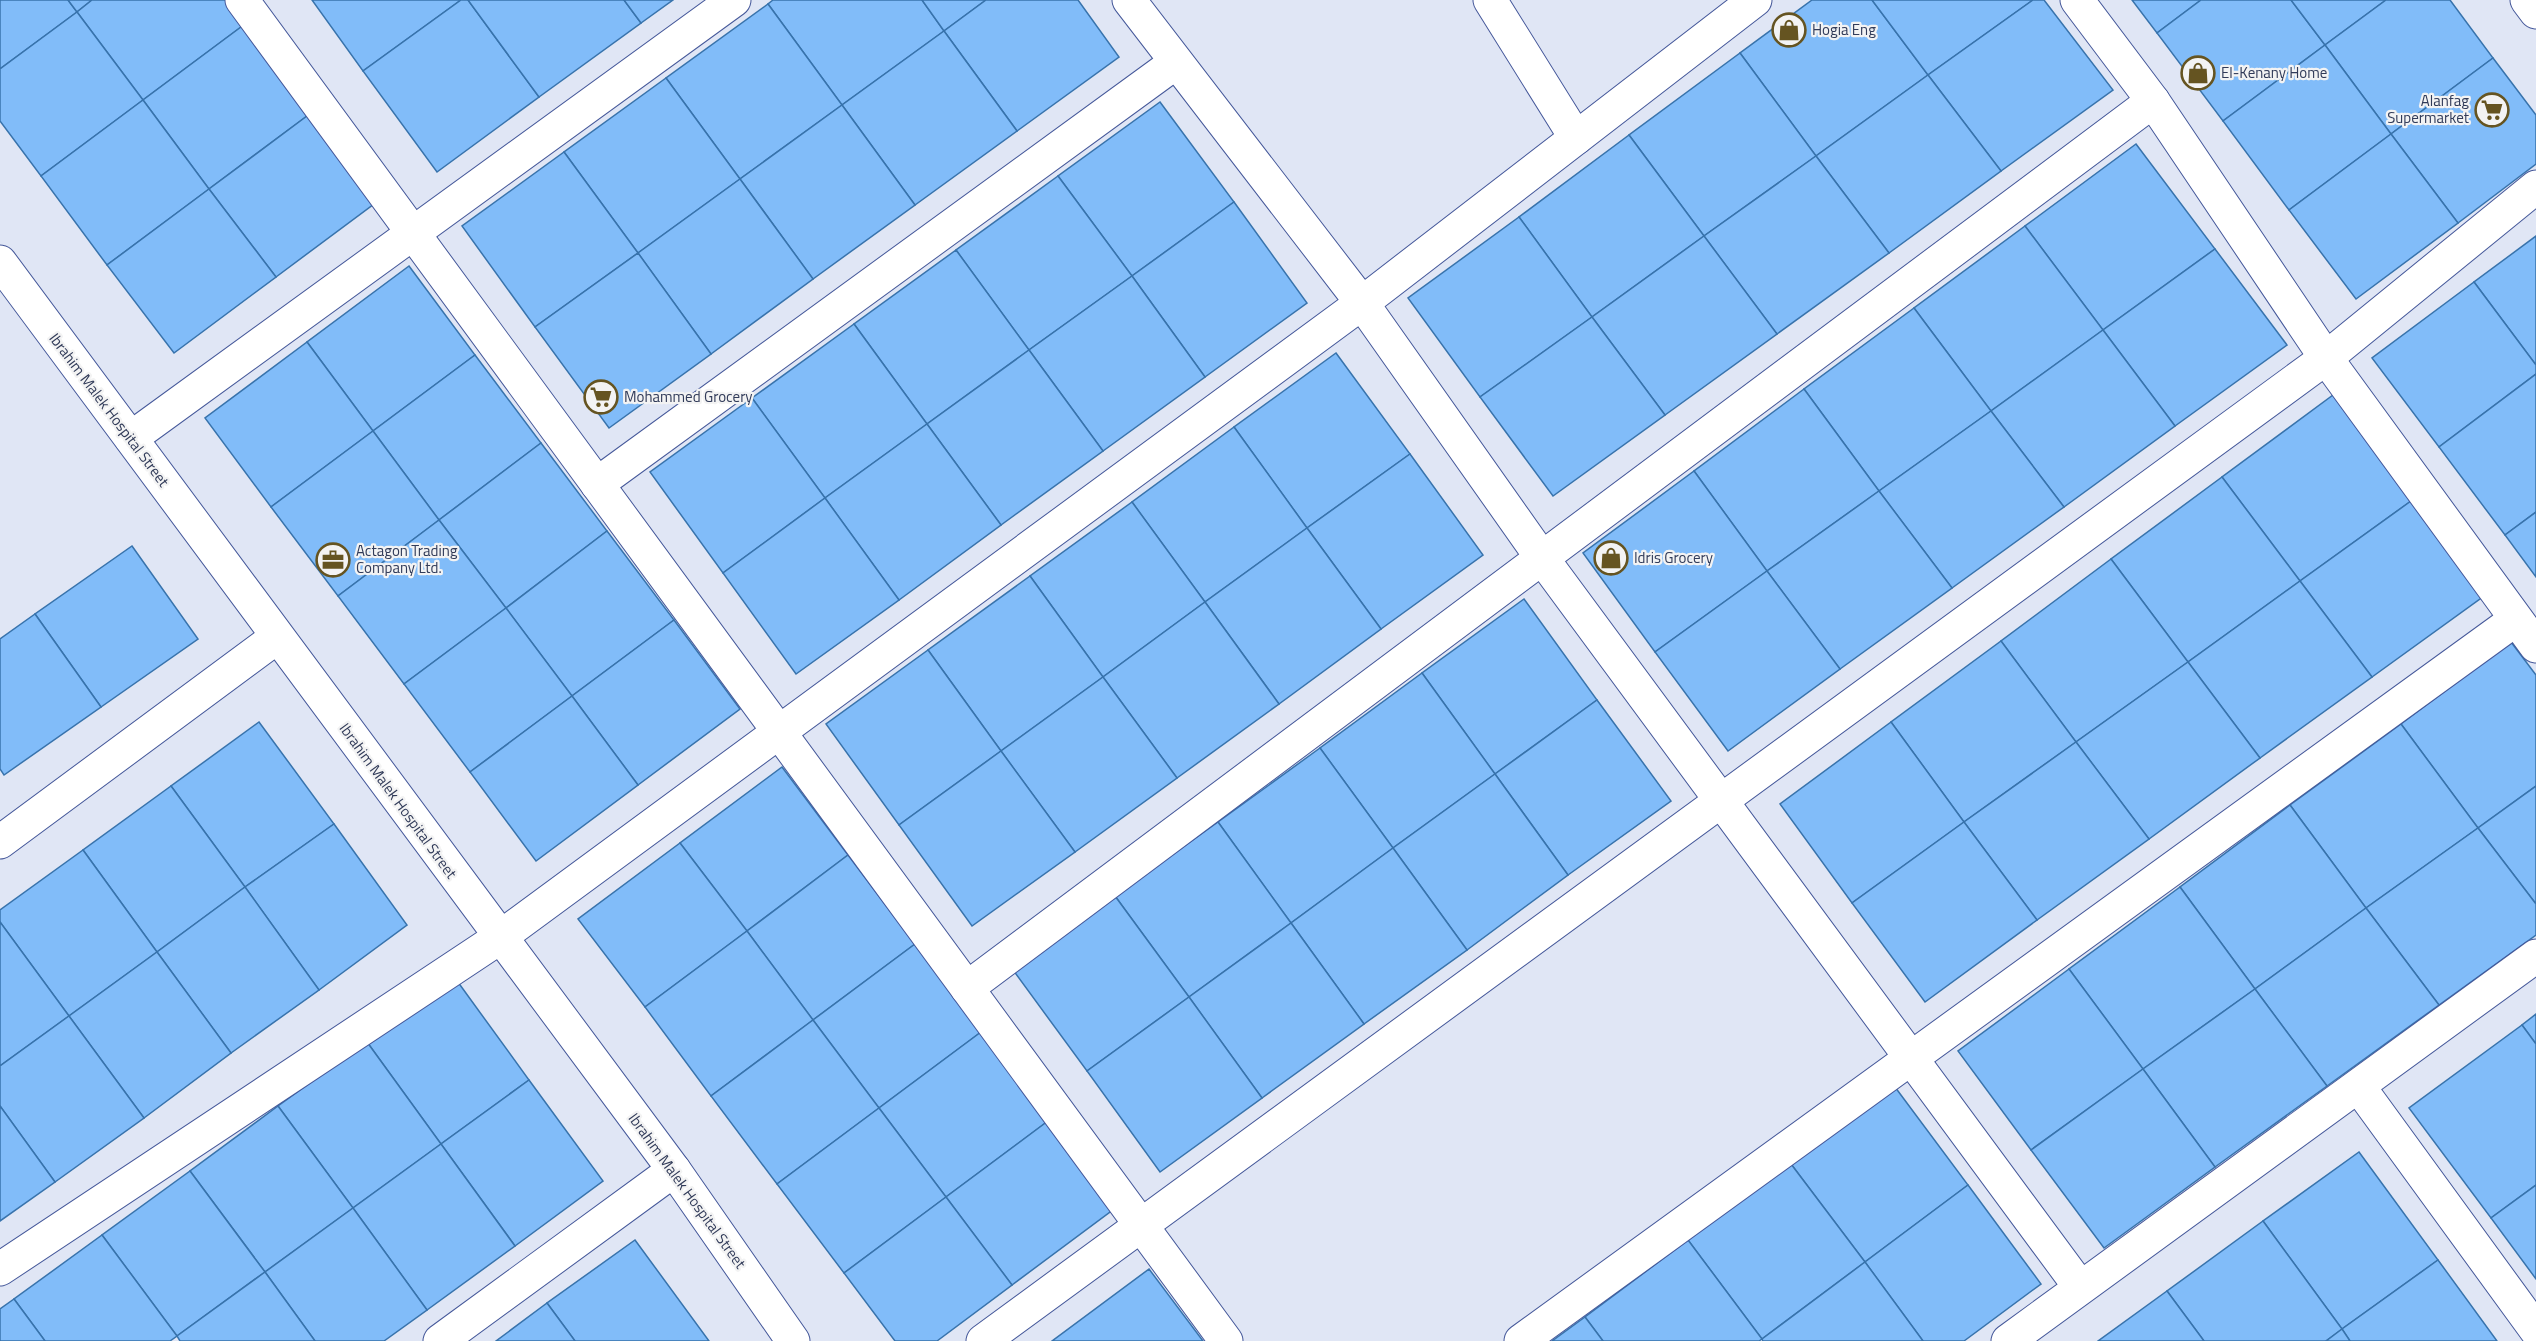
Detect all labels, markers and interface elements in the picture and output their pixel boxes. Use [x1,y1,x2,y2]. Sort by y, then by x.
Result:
shop icon: Hogia Eng [1771,12,1807,48]
place label: Hogia Eng [1812,18,1876,41]
shop icon: El-Kenany Home [2180,55,2216,91]
place label: El-Kenany Home [2221,61,2327,84]
place label: Alanfag Supermarket [2387,89,2470,129]
supermarket icon: Alanfag Supermarket [2474,92,2510,128]
street label: Ibrahim Malek Hospital Street [44,328,175,492]
supermarket icon: Mohammed Grocery [583,379,619,415]
place label: Mohammed Grocery [624,385,753,408]
place label: Actagon Trading Company Ltd. [356,539,458,579]
shop icon: Idris Grocery [1593,540,1629,576]
office icon: Actagon Trading Company Ltd. [315,542,351,578]
place label: Idris Grocery [1634,546,1713,569]
street label: Ibrahim Malek Hospital Street [334,718,463,884]
street label: Ibrahim Malek Hospital Street [623,1108,752,1274]

